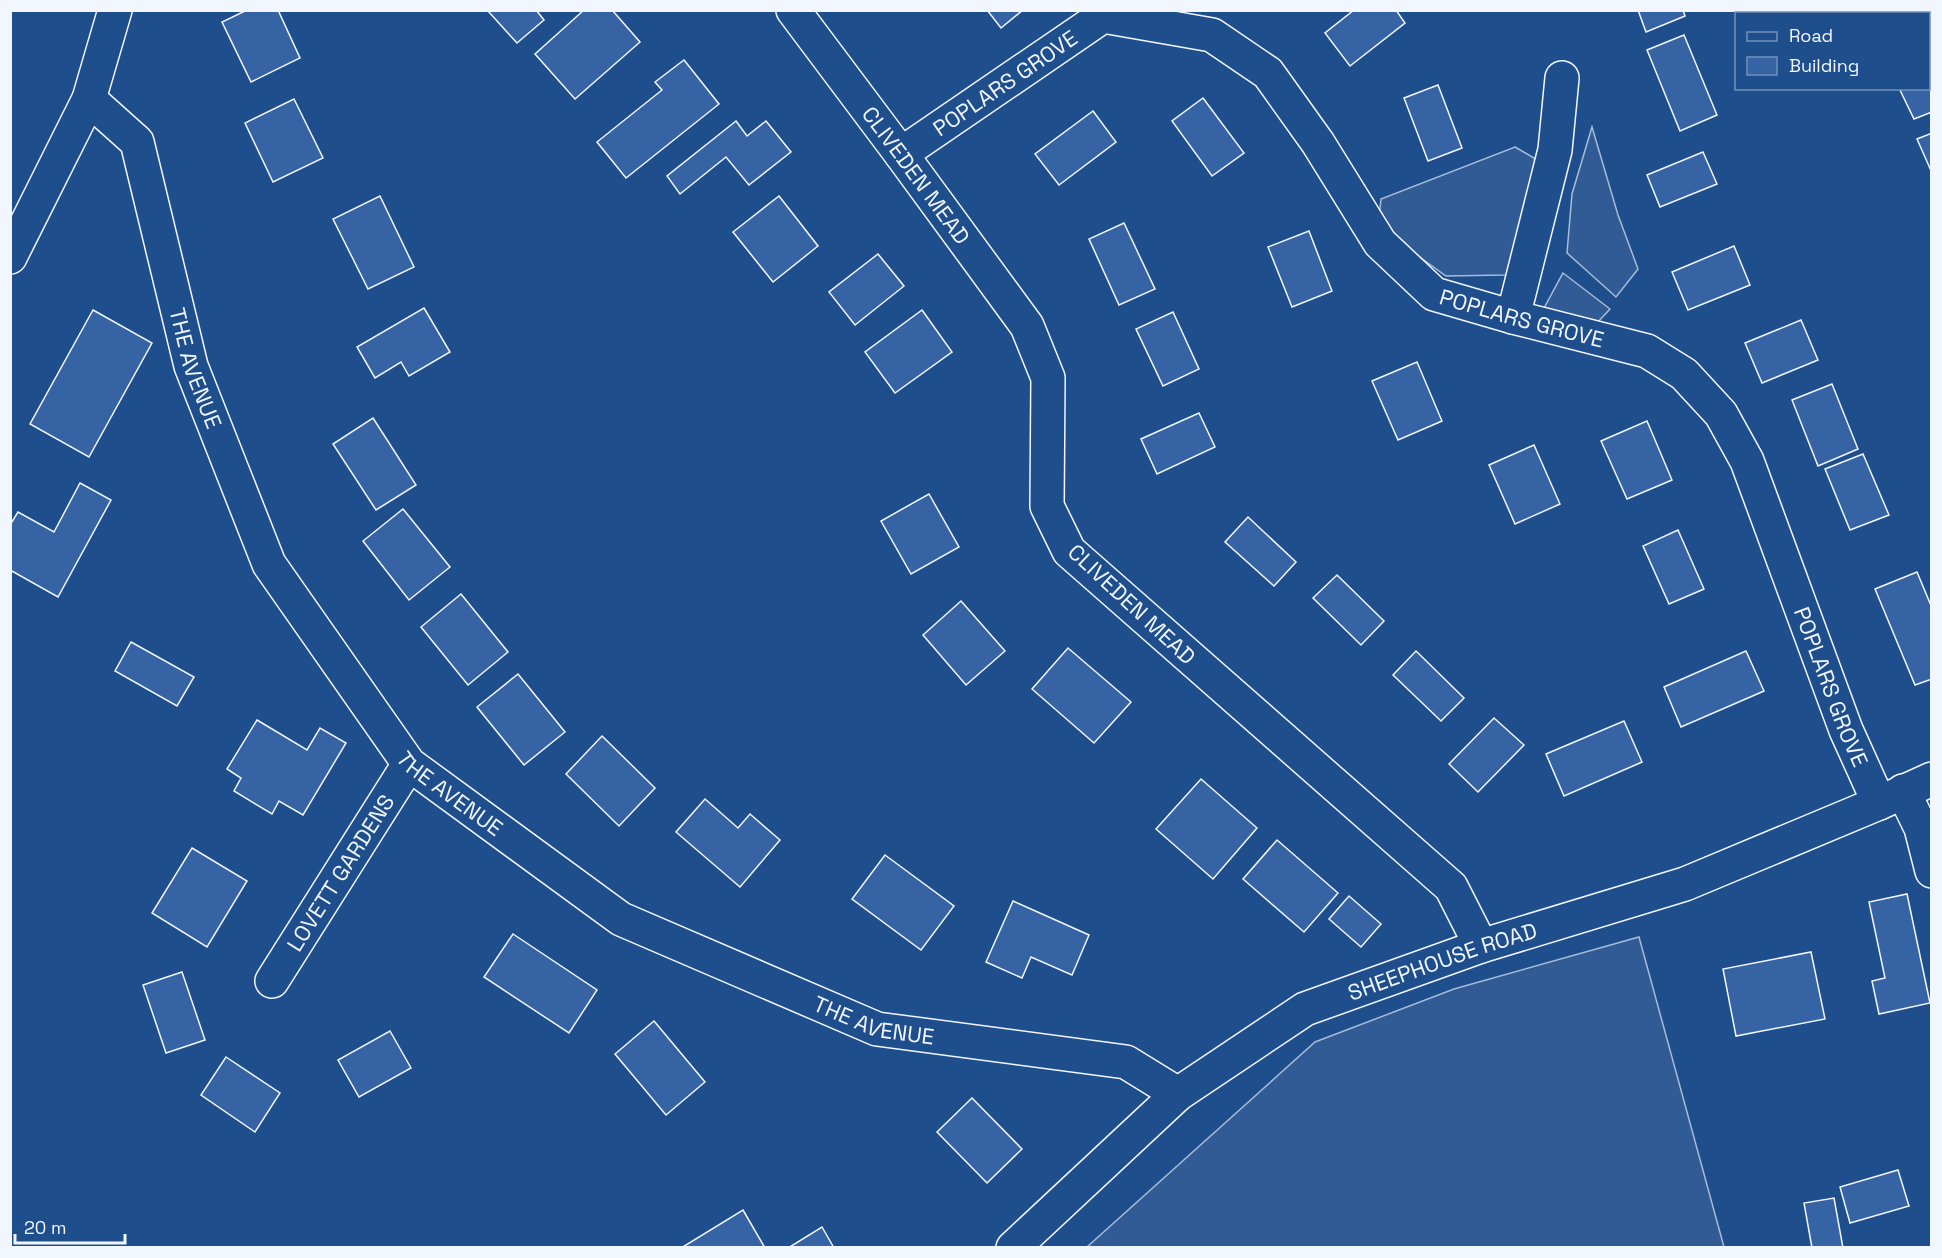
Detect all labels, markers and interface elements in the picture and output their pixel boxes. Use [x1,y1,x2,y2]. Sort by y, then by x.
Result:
legend [1735,12,1930,90]
street label: POPLARS GROVE [927,24,1083,142]
text: Road [1789,24,1833,47]
text: Building [1789,54,1859,77]
street label: CLIVEDEN MEAD [856,101,976,250]
street label: POPLARS GROVE [1436,282,1607,354]
street label: THE AVENUE [163,305,228,432]
street label: CLIVEDEN MEAD [1062,538,1202,670]
street label: POPLARS GROVE [1788,603,1875,771]
street label: THE AVENUE [390,746,508,842]
street label: LOVETT GARDENS [280,789,400,956]
street label: SHEEPHOUSE ROAD [1344,916,1540,1007]
street label: THE AVENUE [809,989,936,1050]
scale bar [15,1207,124,1245]
text: 20 m [24,1216,67,1239]

